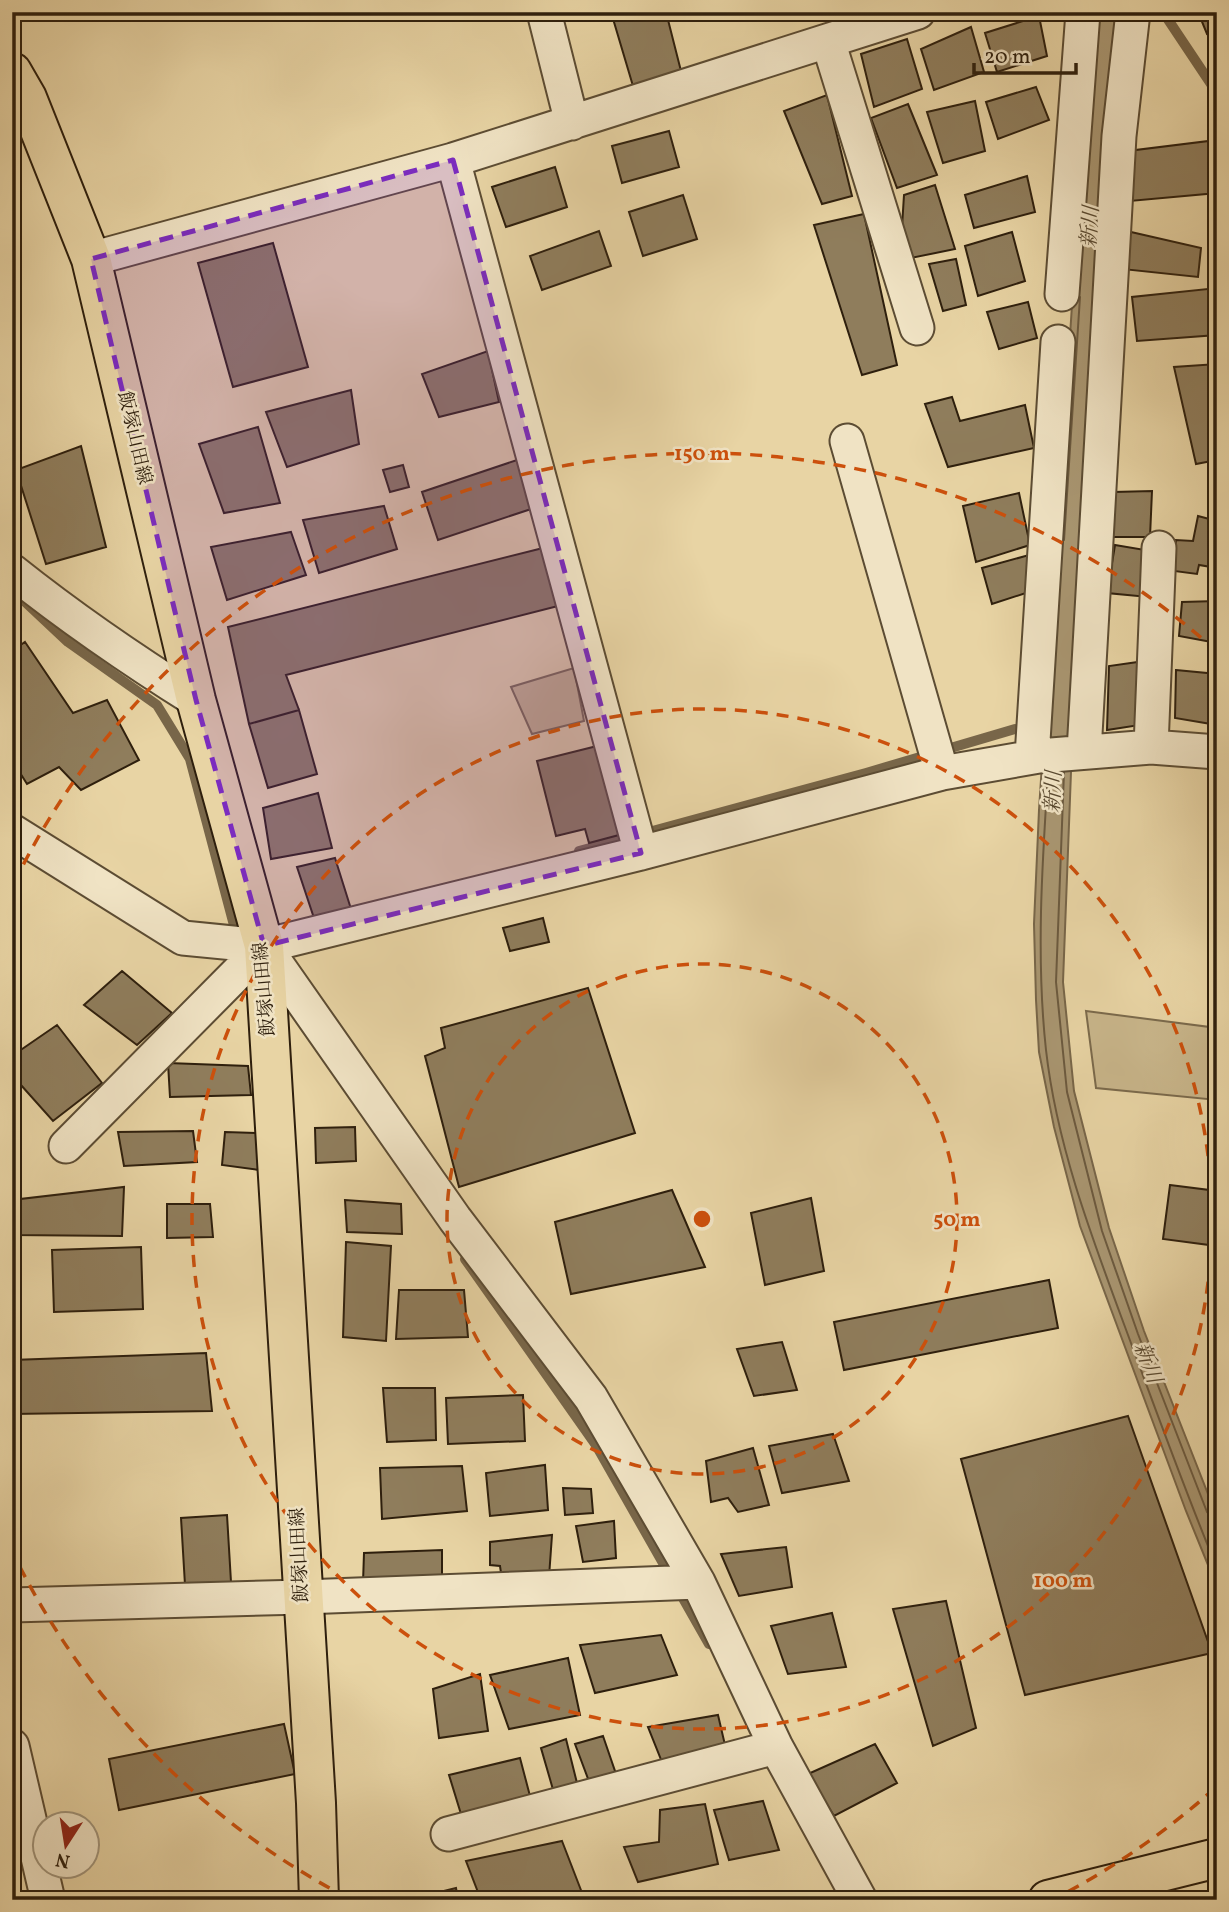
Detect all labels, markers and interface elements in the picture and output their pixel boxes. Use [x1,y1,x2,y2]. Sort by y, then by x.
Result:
scale bar [974,32,1075,76]
text: 20 m [984,43,1030,72]
water label: 新川 [1075,203,1107,249]
street label: 飯塚山田線 [111,389,157,487]
text: 150 m [674,440,730,469]
water label: 新川 [1038,768,1070,814]
street label: 飯塚山田線 [248,941,282,1037]
text: 50 m [933,1206,981,1235]
centre of rings [690,1207,714,1231]
water label: 新川 [1126,1338,1169,1390]
street label: 飯塚山田線 [285,1507,315,1603]
text: 100 m [1033,1567,1093,1596]
north arrow [32,1811,102,1881]
text: N [53,1845,72,1874]

